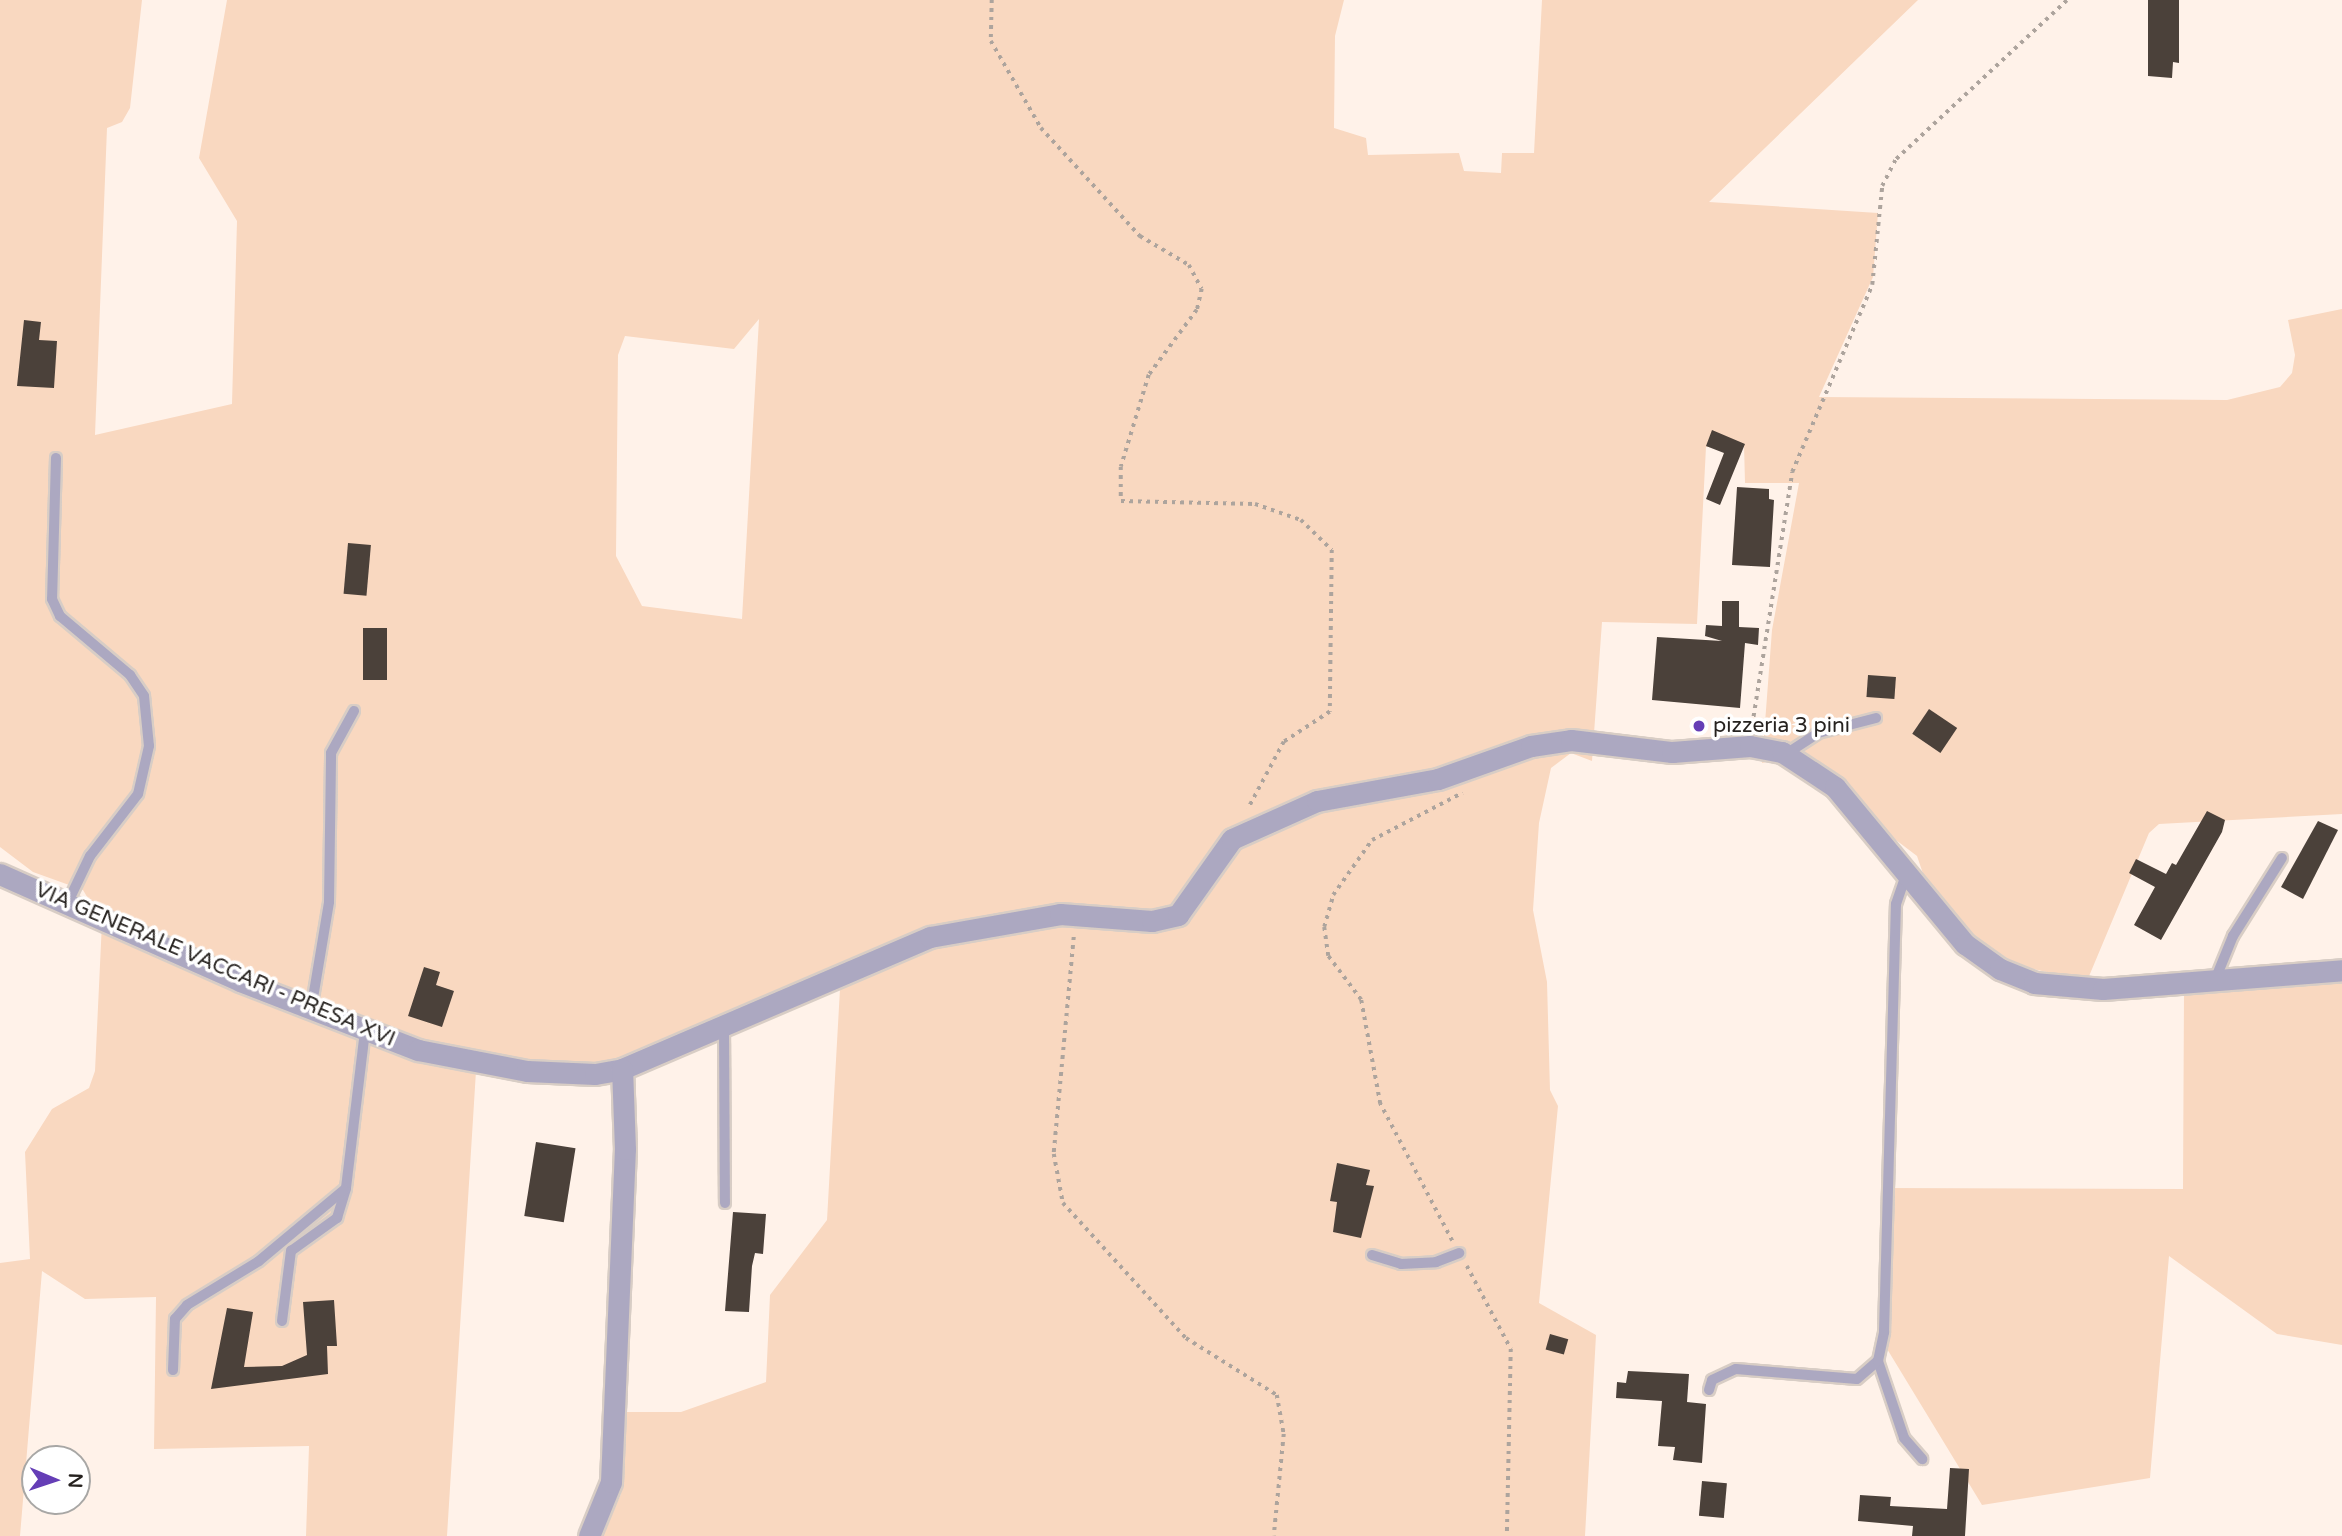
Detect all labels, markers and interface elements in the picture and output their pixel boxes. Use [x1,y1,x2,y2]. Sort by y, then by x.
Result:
place label: pizzeria 3 pini [1713,713,1850,739]
marker: pizzeria 3 pini [1691,718,1707,734]
street label: VIA GENERALE VACCARI - PRESA XVI [31,877,399,1053]
north arrow [21,1445,91,1515]
text: N [64,1473,86,1489]

